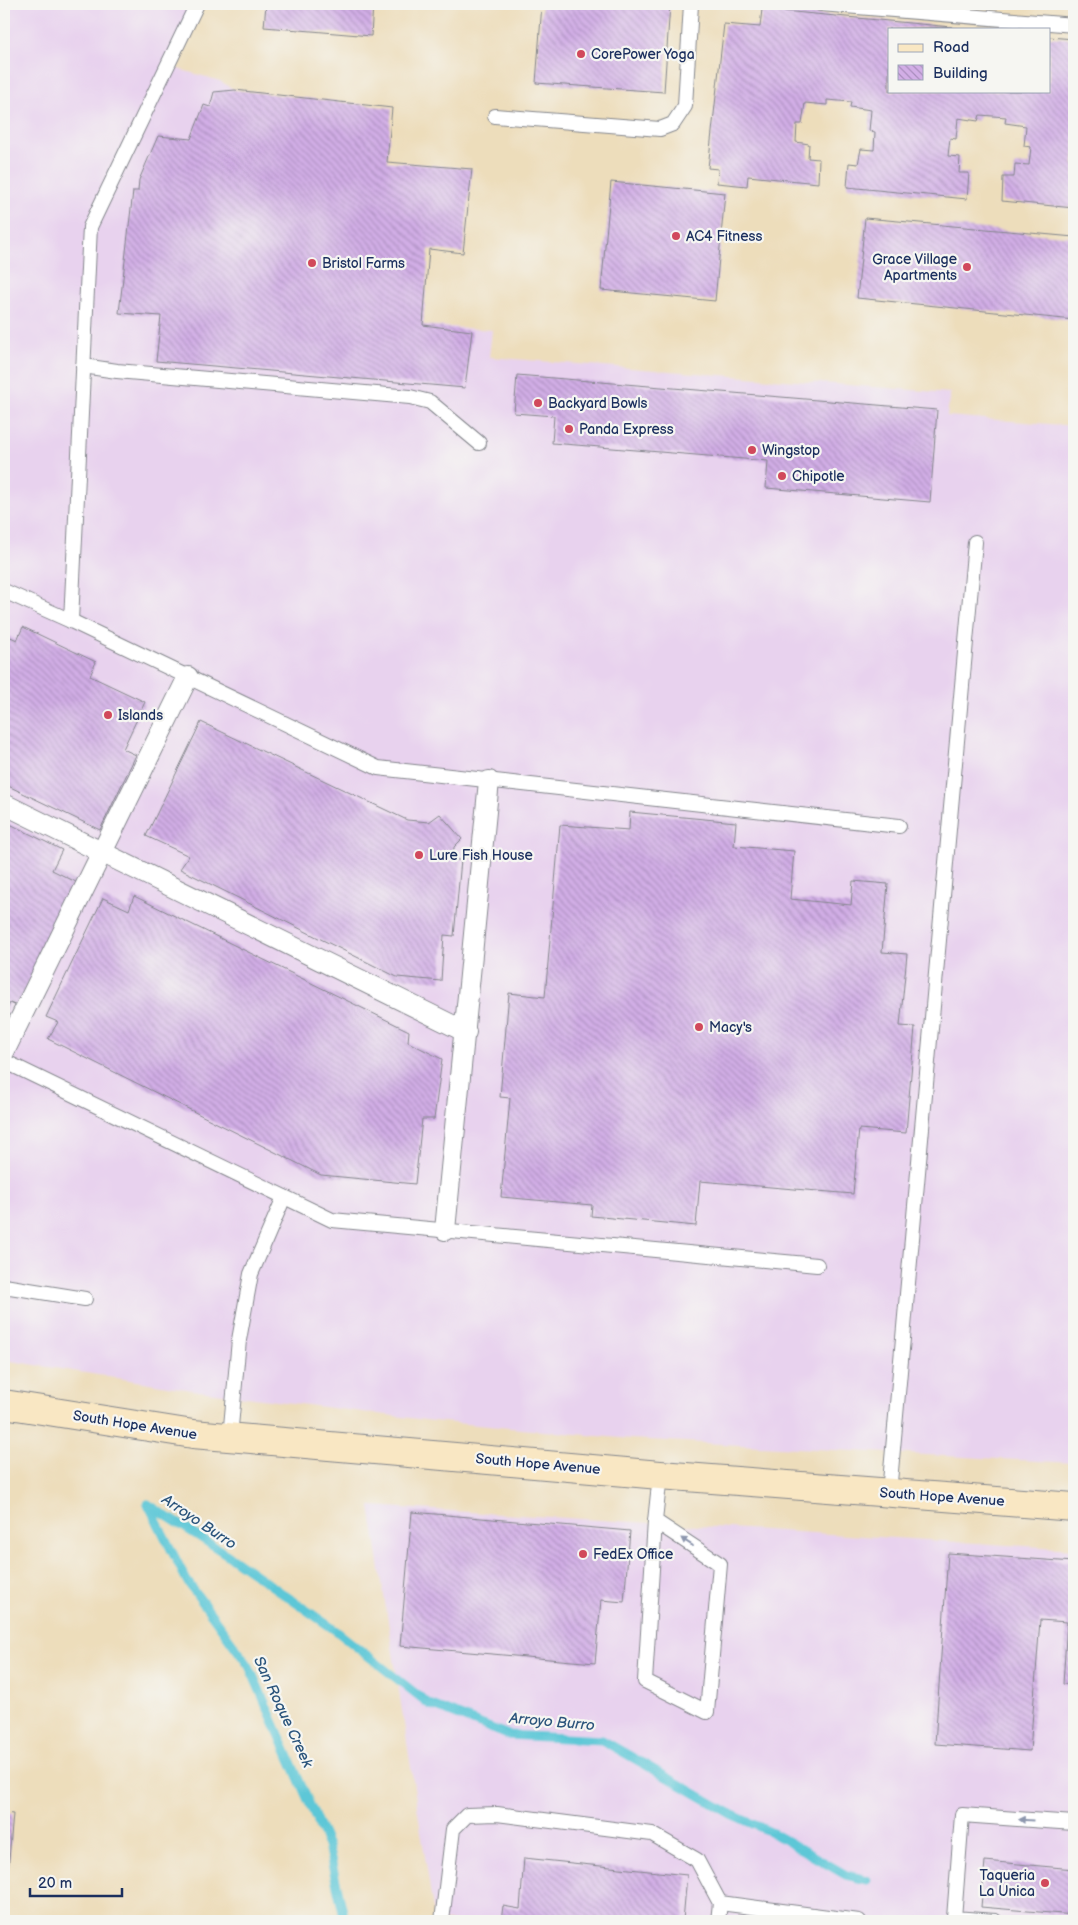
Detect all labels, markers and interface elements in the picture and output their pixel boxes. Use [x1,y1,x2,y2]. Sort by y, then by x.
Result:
legend [888,28,1050,92]
text: Road [933,38,969,57]
place label: CorePower Yoga [591,46,695,63]
marker: CorePower Yoga [575,48,587,60]
text: Building [933,64,988,83]
place label: AC4 Fitness [686,228,762,245]
marker: AC4 Fitness [670,230,682,242]
place label: Grace Village Apartments [872,251,957,284]
place label: Bristol Farms [322,255,405,272]
marker: Bristol Farms [306,257,318,269]
marker: Grace Village Apartments [961,261,973,273]
place label: Backyard Bowls [548,395,648,412]
marker: Backyard Bowls [532,397,544,409]
place label: Panda Express [579,421,674,438]
marker: Panda Express [563,423,575,435]
place label: Wingstop [762,442,820,459]
marker: Wingstop [746,444,758,456]
place label: Chipotle [792,468,845,485]
marker: Chipotle [776,470,788,482]
place label: Islands [118,707,163,724]
marker: Islands [102,709,114,721]
place label: Lure Fish House [429,847,533,864]
marker: Lure Fish House [413,849,425,861]
place label: Macy's [709,1019,752,1036]
marker: Macy's [693,1021,705,1033]
street label: South Hope Avenue [72,1407,198,1443]
street label: South Hope Avenue [475,1450,601,1478]
street label: South Hope Avenue [879,1484,1005,1510]
water label: Arroyo Burro [157,1490,240,1554]
one-way arrow [681,1538,694,1547]
place label: FedEx Office [593,1546,673,1563]
marker: FedEx Office [577,1548,589,1560]
water label: San Roque Creek [249,1653,317,1771]
water label: Arroyo Burro [508,1709,596,1735]
one-way arrow [1017,1815,1033,1823]
scale bar [30,1865,122,1897]
place label: Taqueria La Unica [979,1867,1035,1900]
text: 20 m [38,1874,72,1893]
marker: Taqueria La Unica [1039,1877,1051,1889]

